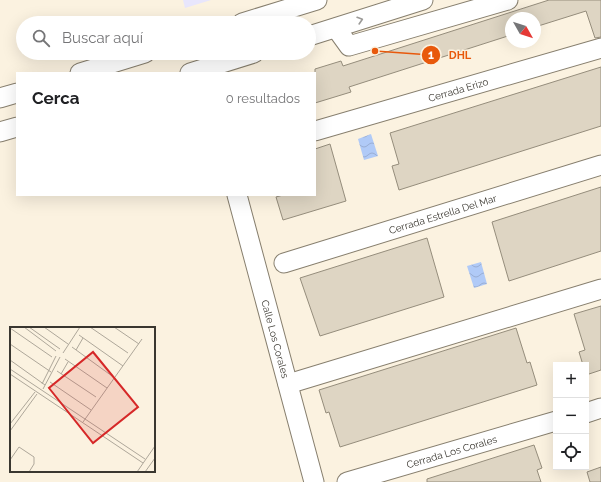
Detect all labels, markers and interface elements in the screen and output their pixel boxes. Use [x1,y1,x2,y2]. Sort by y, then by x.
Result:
north arrow [505,12,541,48]
search box [16,16,316,60]
one-way arrow [356,16,363,25]
icon: search [30,27,52,49]
text: Buscar aquí [62,29,143,47]
callout: DHL [421,43,479,66]
text: 1 [428,48,434,62]
text: DHL [449,49,472,62]
street label: Cerrada Erizo [427,76,490,104]
text: Cerca [32,88,80,108]
text: 0 resultados [226,91,300,106]
street label: Cerrada Estrella Del Mar [388,192,498,236]
street label: Calle Los Corales [259,299,291,380]
inset map [10,327,155,472]
map controls [553,362,589,470]
button: + [553,362,589,398]
button: − [553,398,589,434]
street label: Cerrada Los Corales [405,433,498,470]
button: locate [553,434,589,470]

